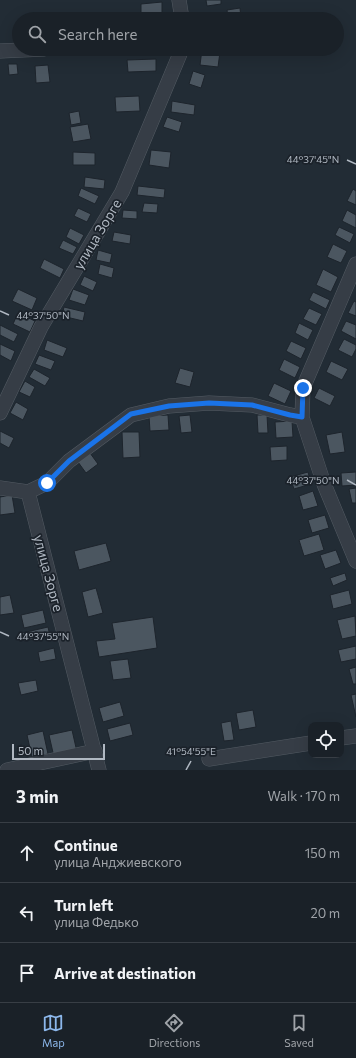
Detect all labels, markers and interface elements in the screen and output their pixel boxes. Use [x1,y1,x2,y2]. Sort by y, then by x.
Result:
search box [12,12,344,56]
icon: search [26,23,48,45]
text: Search here [58,25,137,43]
text: 44°37'45"N [287,153,339,165]
street label: улица Зорге [69,196,125,272]
text: 44°37'50"N [16,309,70,321]
route end [294,379,312,397]
route start [38,474,56,492]
text: 44°37'50"N [286,474,340,486]
street label: улица Зорге [31,533,67,613]
text: 44°37'55"N [17,630,69,642]
map controls [308,722,344,758]
button: locate [308,722,344,758]
scale bar [12,742,105,761]
text: 50 m [18,744,43,757]
text: 41°54'55"E [166,745,216,757]
text: 3 min [16,786,59,807]
text: Walk · 170 m [268,788,340,804]
text: Continue [54,836,118,854]
icon: ahead [16,842,38,864]
text: 150 m [305,845,340,861]
text: улица Анджиевского [54,854,182,870]
text: Turn left [54,896,113,914]
icon: left [16,902,38,924]
text: 20 m [311,905,340,921]
text: улица Федько [54,914,139,930]
icon: arrive [16,962,38,984]
text: Arrive at destination [54,964,196,982]
tab: Map [42,1012,65,1049]
tab: Directions [149,1012,200,1049]
tab: Saved [284,1012,314,1049]

